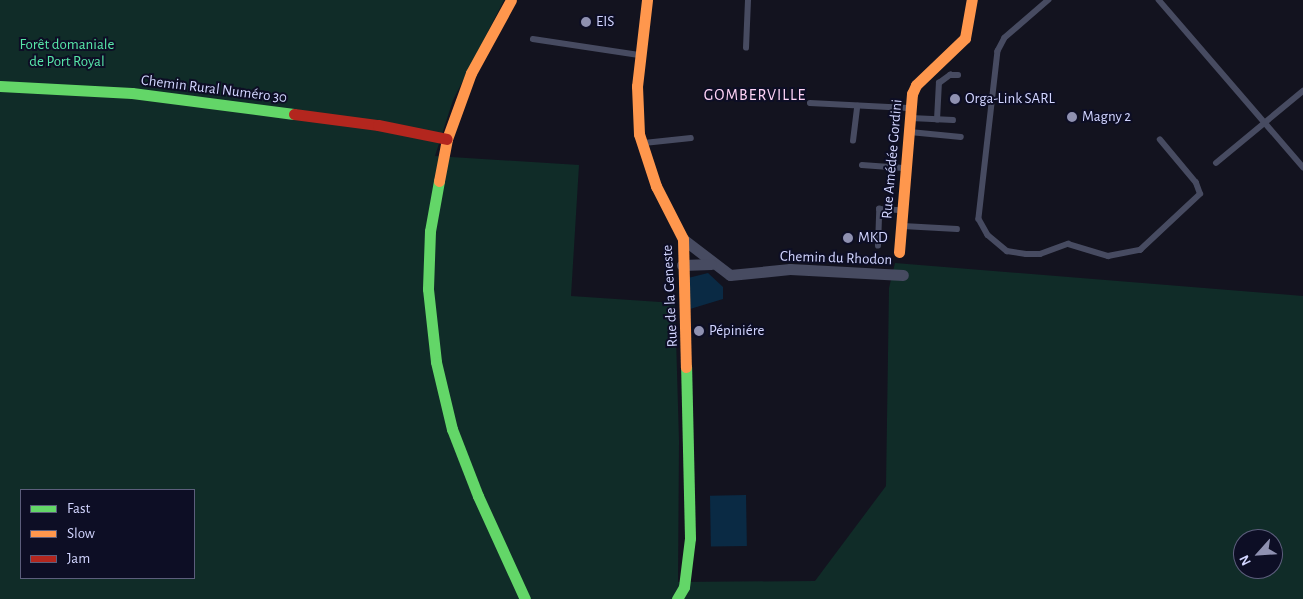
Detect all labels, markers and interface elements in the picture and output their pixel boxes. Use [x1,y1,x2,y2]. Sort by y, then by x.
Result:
place label: EIS [596,13,614,31]
marker: EIS [580,16,592,28]
park label: Forêt domaniale de Port Royal [20,35,114,70]
street label: Chemin Rural Numéro 30 [140,71,288,107]
district label: GOMBERVILLE [702,85,808,105]
place label: Orga-Link SARL [965,90,1055,108]
marker: Orga-Link SARL [949,93,961,105]
street label: Rue Amédée Gordini [878,98,906,220]
place label: Magny 2 [1082,108,1131,126]
marker: Magny 2 [1066,111,1078,123]
place label: MKD [858,229,888,247]
marker: MKD [842,232,854,244]
street label: Rue de la Geneste [658,244,682,348]
street label: Chemin du Rhodon [780,247,892,269]
place label: Pépiniére [709,322,764,340]
marker: Pépiniére [693,325,705,337]
legend [20,489,195,579]
text: Fast [67,501,90,516]
text: Slow [67,526,95,541]
north arrow [1233,529,1283,579]
text: Jam [67,551,90,566]
text: N [1237,553,1254,568]

